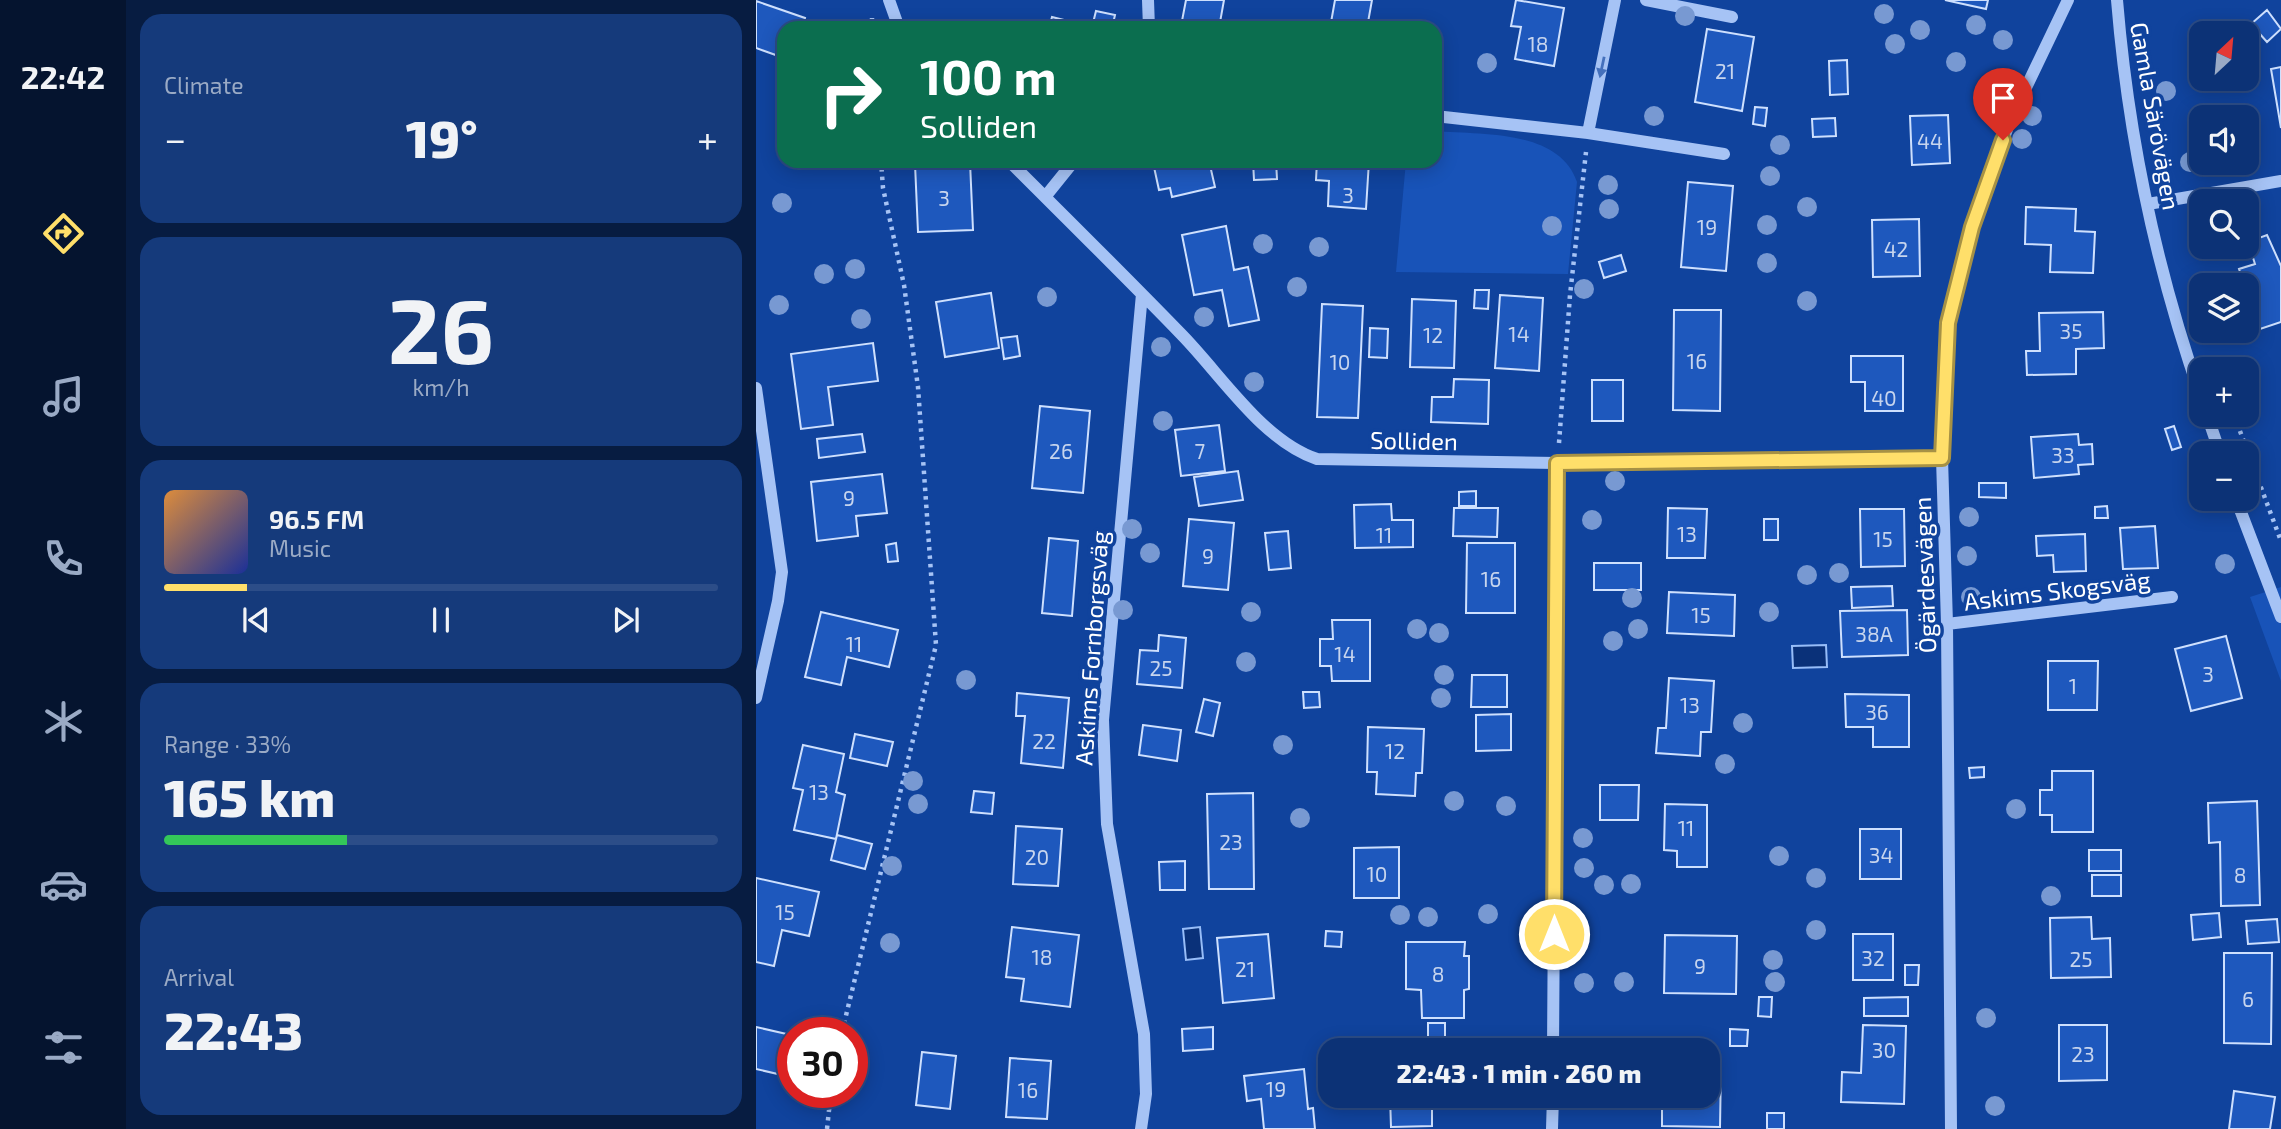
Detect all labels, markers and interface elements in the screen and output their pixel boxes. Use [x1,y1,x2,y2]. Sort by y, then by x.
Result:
street label: Gamla Särövägen [2125,20,2187,212]
north arrow [2189,21,2259,91]
map controls [2189,21,2259,511]
house number: 18 [1527,31,1549,56]
text: 100 m [920,46,1057,105]
icon: right [805,49,896,140]
one-way arrow [1596,56,1607,78]
text: 22:42 [21,57,105,95]
house number: 21 [1715,58,1735,83]
pin [1973,68,2033,140]
text: Climate [164,71,244,99]
icon: arrive [1984,79,2022,117]
button: sound [2189,105,2259,175]
text: 19° [406,106,478,168]
text: Solliden [920,106,1037,144]
text: − [164,115,186,161]
text: + [697,115,718,161]
house number: 44 [1917,128,1943,153]
house number: 3 [1342,182,1354,207]
house number: 3 [938,185,950,210]
button: search [2189,189,2259,259]
icon: directions [39,209,88,258]
house number: 19 [1697,214,1717,239]
house number: 42 [1884,236,1908,261]
text: 26 [388,273,494,382]
button: layers [2189,273,2259,343]
house number: 35 [2060,318,2082,343]
house number: 14 [1508,321,1530,346]
house number: 12 [1423,322,1443,347]
house number: 16 [1687,348,1707,373]
house number: 10 [1329,349,1351,374]
button: + [2189,357,2259,427]
icon: music [39,372,88,421]
text: km/h [412,373,470,401]
house number: 40 [1871,385,1897,410]
street label: Solliden [1370,425,1458,455]
house number: 26 [1049,438,1073,463]
house number: 7 [1195,438,1206,463]
button: − [2189,441,2259,511]
house number: 33 [2051,442,2075,467]
house number: 9 [843,485,855,510]
street label: Ögärdesvägen [1907,496,1941,654]
text: 96.5 FM [269,503,364,534]
house number: 13 [1677,521,1697,546]
house number: 11 [1376,522,1392,547]
house number: 15 [1873,526,1893,551]
street label: Askims Fornborgsväg [1068,530,1114,766]
icon: phone [39,534,88,583]
text: Music [269,534,331,562]
house number: 9 [1202,543,1214,568]
street label: Askims Skogsväg [1962,564,2152,616]
house number: 16 [1481,566,1501,591]
icon: previous [237,601,275,639]
icon: pause [422,601,460,639]
icon: next [607,601,645,639]
house number: 15 [1691,602,1711,627]
house number: 38A [1855,621,1893,646]
house number: 11 [846,631,862,656]
house number: 14 [1334,641,1356,666]
house number: 25 [1149,655,1173,680]
house number: 3 [2202,661,2214,686]
house number: 1 [2069,673,2077,698]
house number: 13 [1680,692,1700,717]
icon: climate [39,697,88,746]
house number: 36 [1865,699,1889,724]
house number: 22 [1032,728,1056,753]
text: Range · 33% [164,730,291,758]
house number: 12 [1385,738,1405,763]
text: 165 km [164,765,335,827]
house number: 13 [809,779,829,804]
house number: 11 [1678,815,1694,840]
house number: 23 [1219,829,1243,854]
house number: 34 [1869,842,1893,867]
house number: 20 [1025,844,1049,869]
icon: car [39,860,88,909]
house number: 10 [1366,861,1388,886]
house number: 8 [2234,862,2246,887]
position arrow [1517,897,1591,971]
house number: 15 [775,899,795,924]
house number: 18 [1031,944,1053,969]
house number: 32 [1861,945,1885,970]
house number: 25 [2069,946,2093,971]
house number: 9 [1694,953,1706,978]
house number: 21 [1235,956,1255,981]
house number: 8 [1432,961,1444,986]
text: Arrival [164,963,234,991]
house number: 6 [2242,986,2254,1011]
text: 22:43 [164,998,303,1060]
speed limit sign: 30 [777,1017,868,1108]
icon: filters [39,1023,88,1072]
house number: 30 [1872,1037,1896,1062]
house number: 23 [2071,1041,2095,1066]
text: 22:43 · 1 min · 260 m [1397,1057,1642,1088]
house number: 19 [1266,1076,1286,1101]
house number: 16 [1018,1077,1038,1102]

